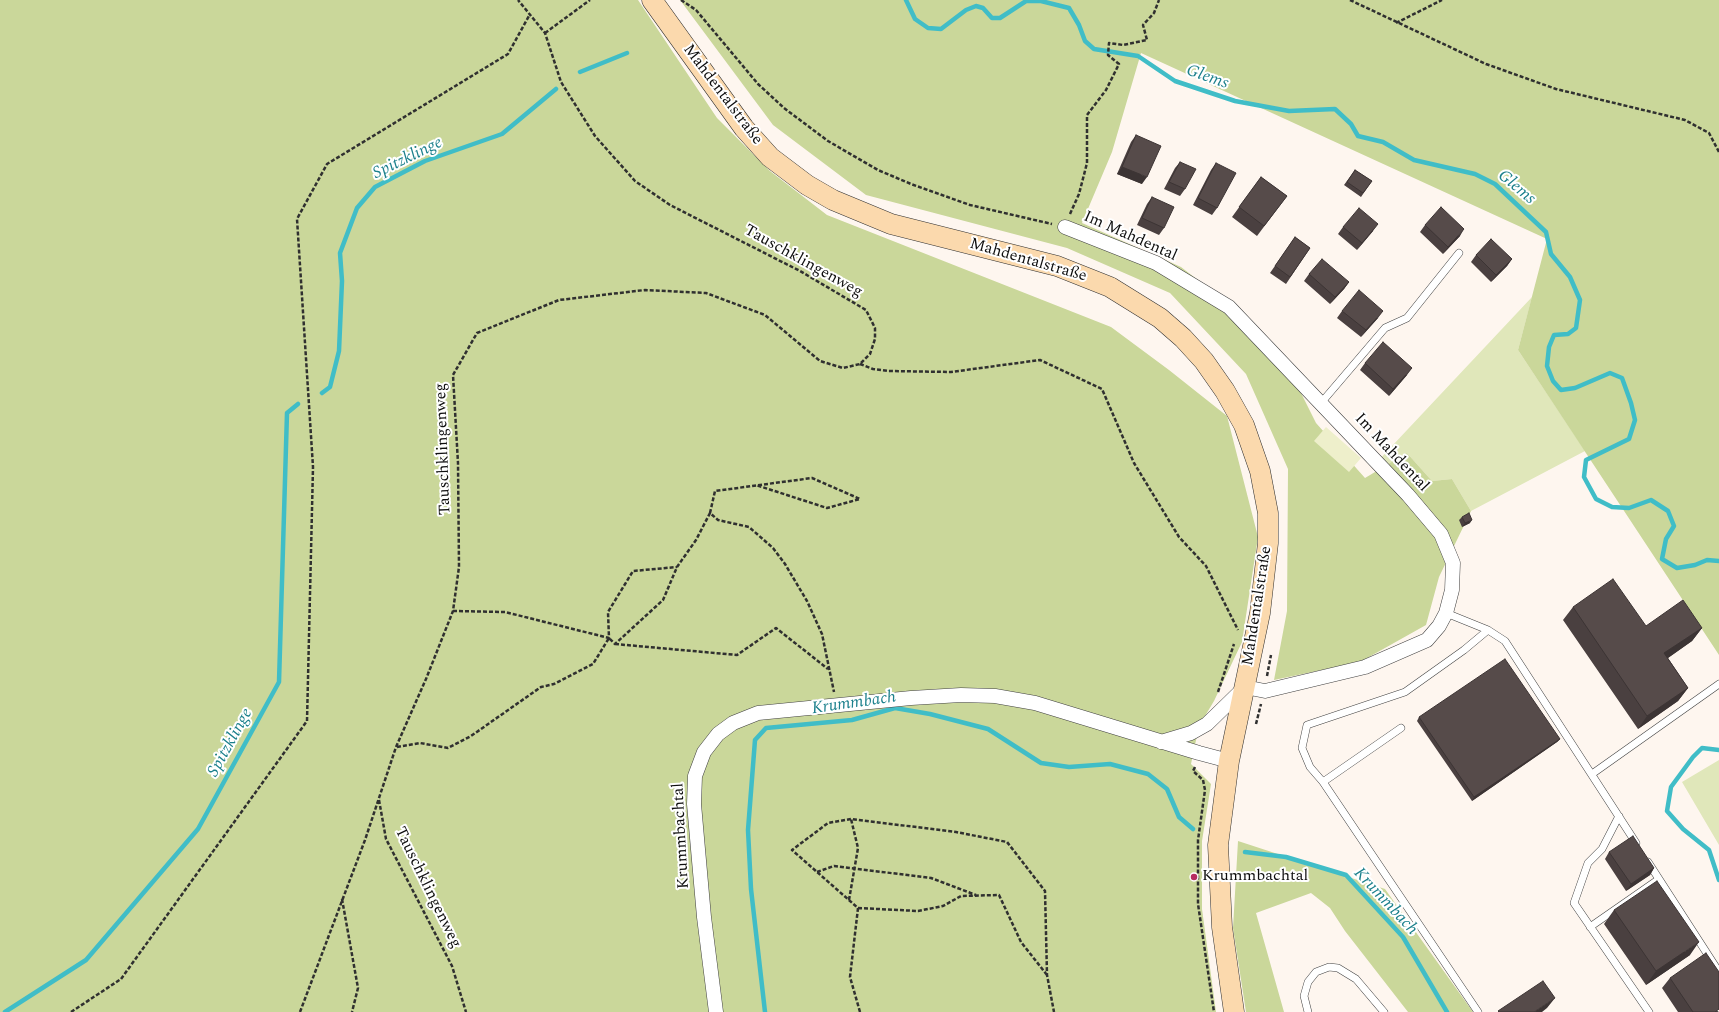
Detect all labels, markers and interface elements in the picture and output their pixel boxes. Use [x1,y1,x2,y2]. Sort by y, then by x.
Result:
street label: Mahdentalstraße [678,41,766,149]
water label: Glems [1183,61,1231,95]
water label: Spitzklinge [370,133,446,185]
water label: Glems [1493,166,1539,210]
street label: Im Mahdental [1080,208,1180,266]
street label: Tauschklingenweg [740,221,866,303]
street label: Mahdentalstraße [967,235,1089,287]
street label: Tauschklingenweg [432,382,456,516]
street label: Im Mahdental [1350,410,1432,496]
street label: Mahdentalstraße [1239,545,1277,667]
water label: Krummbach [811,688,897,720]
water label: Spitzklinge [204,705,258,781]
street label: Krummbachtal [670,782,694,890]
street label: Tauschklingenweg [389,824,465,952]
water label: Krummbach [1349,864,1421,940]
place label: Krummbachtal [1202,867,1308,887]
marker: Krummbachtal [1189,872,1199,882]

